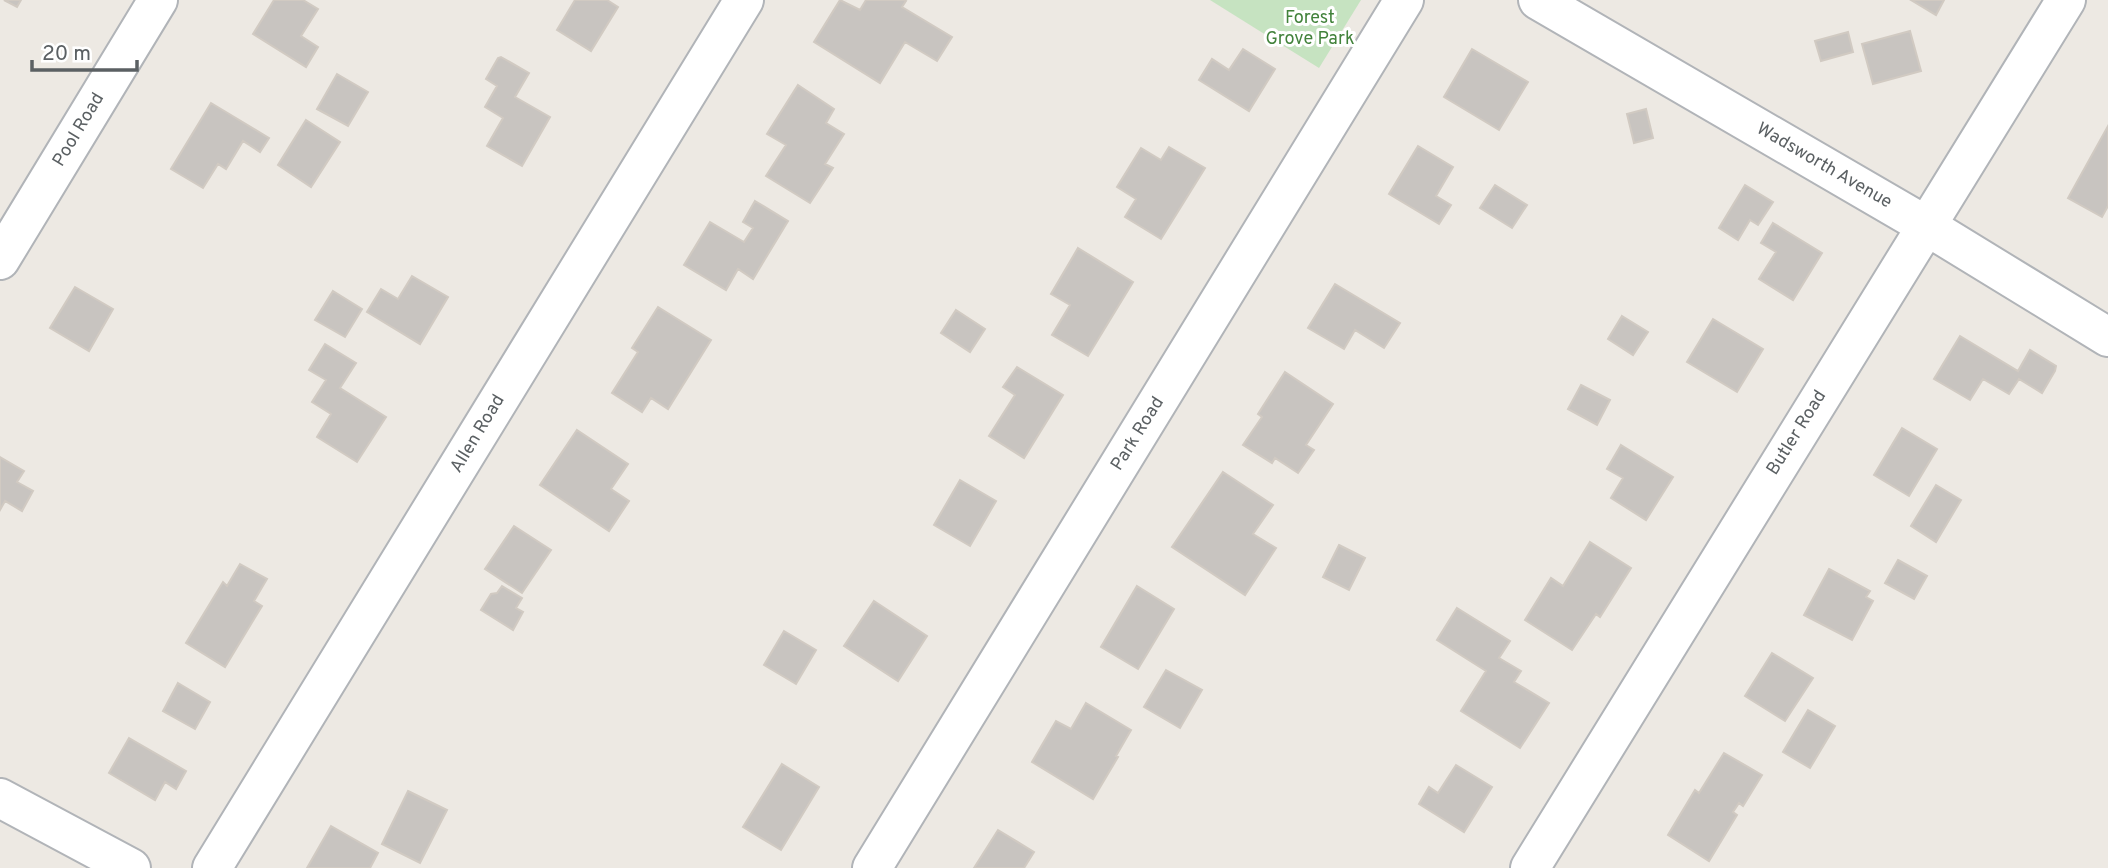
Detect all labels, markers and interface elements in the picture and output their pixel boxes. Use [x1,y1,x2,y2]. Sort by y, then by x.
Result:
park label: Forest Grove Park [1265,7,1355,51]
scale bar [32,28,136,72]
text: 20 m [42,41,91,68]
street label: Pool Road [48,89,110,171]
street label: Wadsworth Avenue [1752,118,1896,214]
street label: Butler Road [1762,386,1832,480]
street label: Allen Road [446,391,510,477]
street label: Park Road [1106,393,1170,475]

